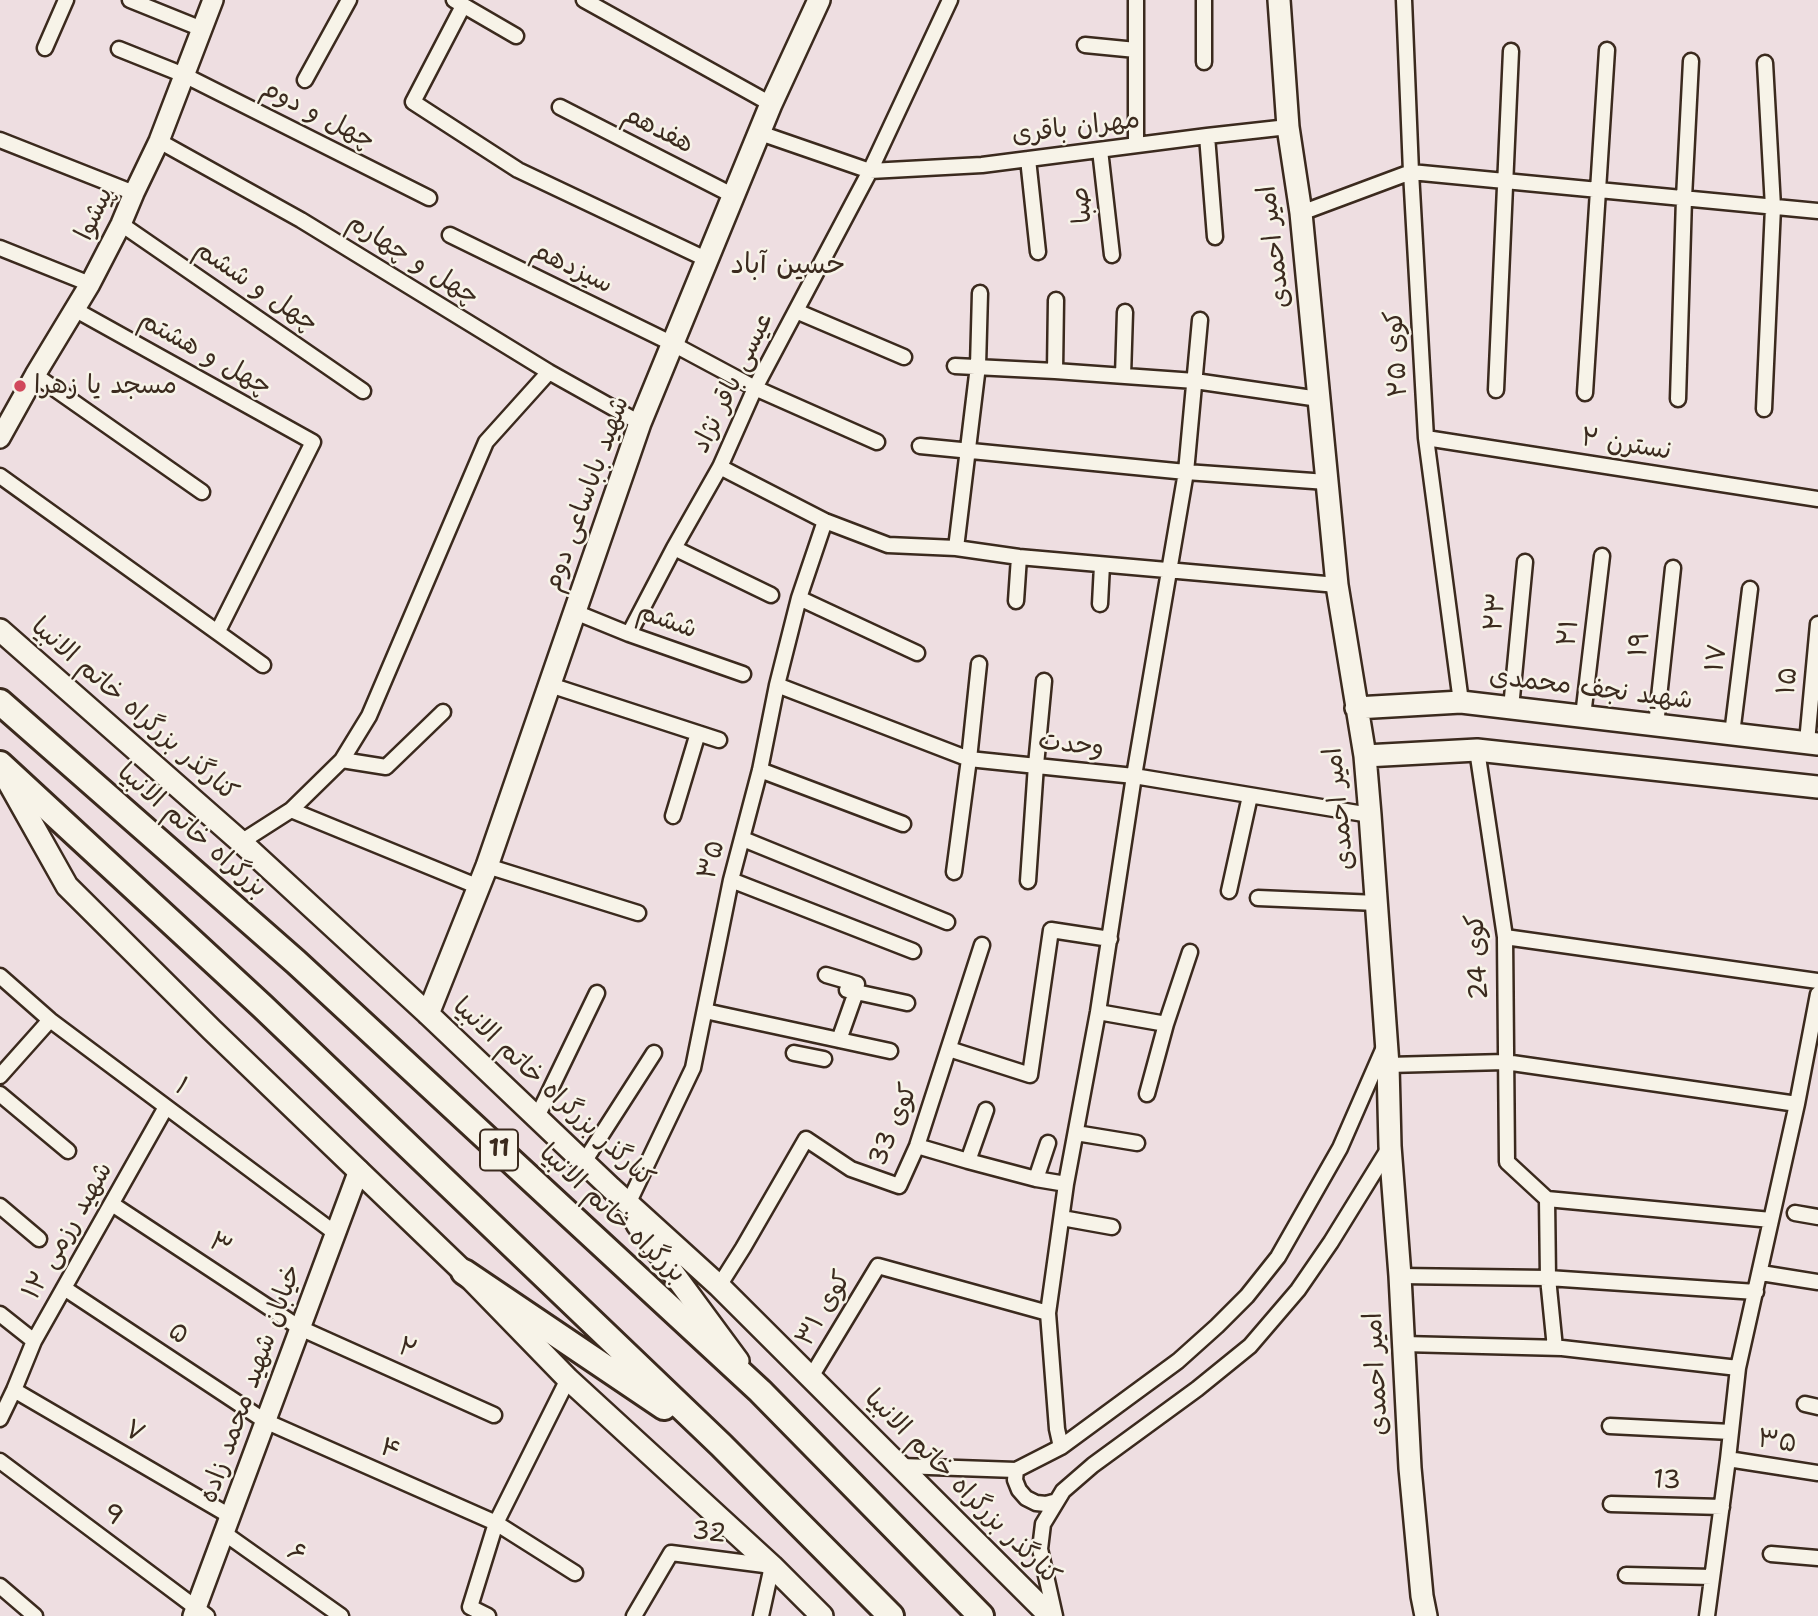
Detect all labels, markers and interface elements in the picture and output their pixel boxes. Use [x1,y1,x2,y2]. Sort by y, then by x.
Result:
street label: چهل و دوم [256,73,380,157]
street label: هفدهم [618,99,698,161]
street label: مهران باقری [1010,105,1142,151]
street label: پیشوا [69,182,121,246]
street label: امیر احمدی [1252,184,1298,310]
street label: صبا [1065,185,1099,225]
street label: چهل و چهارم [341,207,485,313]
street label: چهل و ششم [188,234,324,340]
street label: سیزدهم [526,235,618,301]
district label: حسین آباد [731,249,845,283]
street label: چهل و هشتم [133,305,277,403]
street label: عیسی باقر نژاد [686,308,780,458]
street label: کوی ۲۵ [1379,310,1415,398]
place label: مسجد یا زهرا [34,370,177,402]
marker: مسجد یا زهرا [12,378,28,394]
street label: شهید باباساعی دوم [537,392,637,596]
street label: نسترن ۲ [1579,422,1673,468]
street label: ۲۳ [1478,591,1514,633]
street label: ششم [633,596,701,646]
street label: کنارگذر بزرگراه خاتم الانبیا [24,612,244,808]
street label: ۲۱ [1552,618,1586,648]
street label: ۱۹ [1623,630,1657,658]
street label: ۱۷ [1700,642,1734,674]
street label: شهید نجف محمدی [1487,661,1695,717]
street label: ۱۵ [1771,666,1805,696]
street label: وحدت [1037,726,1105,764]
street label: امیر احمدی [1318,746,1362,872]
street label: بزرگراه خاتم الانبیا [111,757,273,905]
street label: ۳۵ [692,837,732,883]
street label: کوی 24 [1460,913,1496,1001]
street label: کنارگذر بزرگراه خاتم الانبیا [446,992,660,1194]
street label: ۱ [168,1072,194,1102]
street label: کوی 33 [863,1079,925,1171]
road number: 11 [480,1130,518,1170]
street label: بزرگراه خاتم الانبیا [532,1138,692,1290]
street label: شهید رزمی ۱۲ [16,1157,120,1305]
street label: ۳ [203,1226,237,1264]
street label: خیابان شهید محمد زاده [193,1260,309,1508]
street label: کوی ۳۱ [789,1266,859,1352]
street label: امیر احمدی [1358,1312,1396,1436]
street label: ۵ [162,1316,194,1352]
street label: ۲ [393,1331,421,1367]
street label: کنارگذر بزرگراه خاتم الانبیا [858,1384,1066,1592]
street label: ۷ [118,1414,150,1450]
street label: ۳۵ [1755,1424,1799,1460]
street label: ۴ [375,1432,405,1468]
street label: 13 [1653,1465,1681,1497]
street label: 9 [95,1497,129,1533]
street label: 32 [690,1515,728,1551]
street label: ۶ [281,1537,311,1571]

